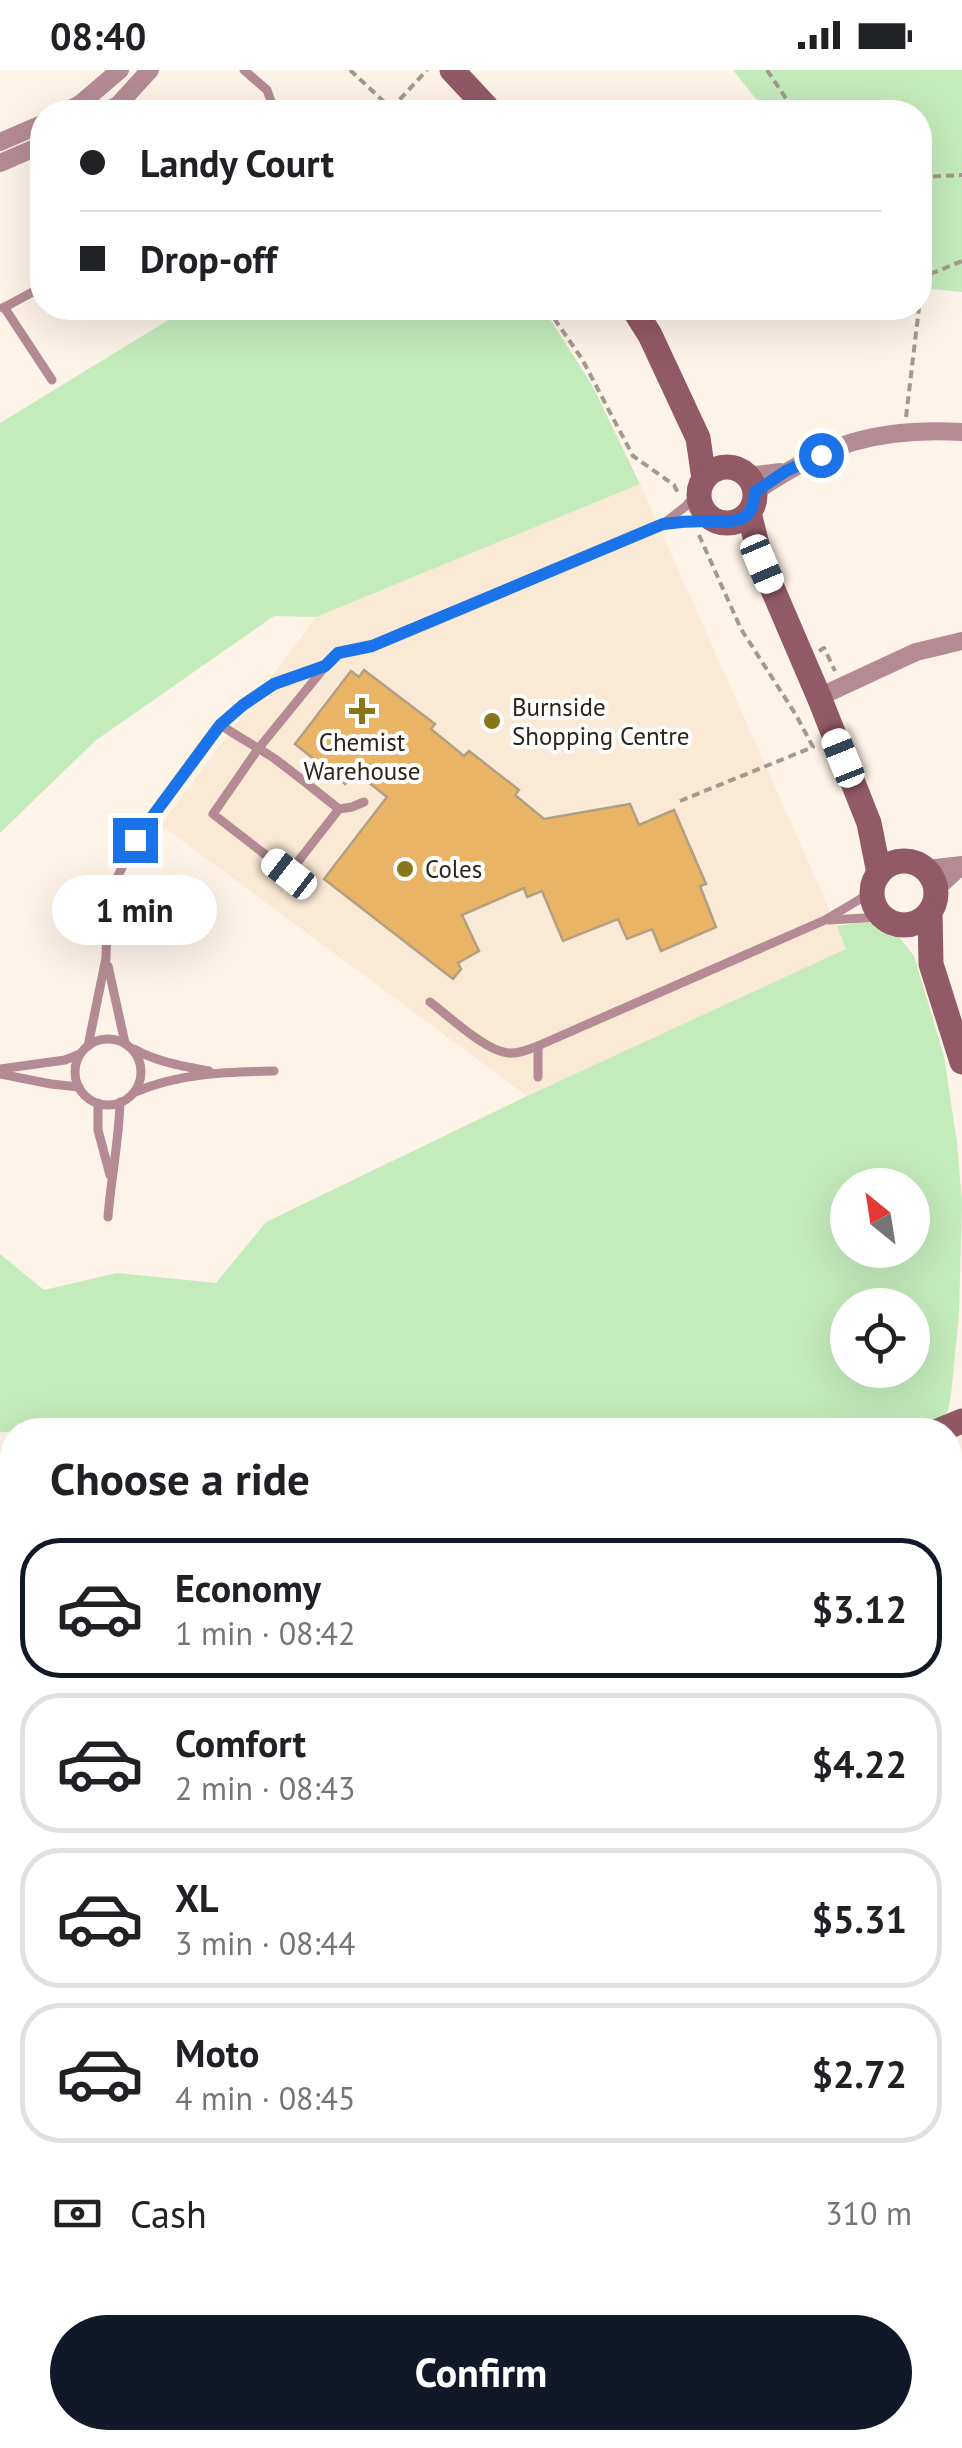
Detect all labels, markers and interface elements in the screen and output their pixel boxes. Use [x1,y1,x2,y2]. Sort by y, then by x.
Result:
text: 08:40 [50,11,146,60]
text: Landy Court [140,138,334,187]
text: Drop-off [140,234,277,283]
route start [799,433,844,478]
car [736,531,788,597]
place label: Burnside Shopping Centre [512,691,689,752]
marker: Chemist Warehouse [351,700,373,722]
marker: Burnside Shopping Centre [481,710,503,732]
car [818,725,868,791]
place label: Chemist Warehouse [303,726,421,787]
route end [113,818,158,863]
car [256,844,322,904]
place label: Coles [425,853,482,885]
marker: Coles [394,858,416,880]
callout: 1 min [52,875,218,945]
text: 1 min [95,889,174,931]
north arrow [830,1168,930,1268]
map controls [830,1168,930,1388]
button: locate [830,1288,930,1388]
text: Choose a ride [50,1449,310,1507]
icon: car [55,1563,145,1653]
text: Economy [175,1563,321,1612]
text: $3.12 [811,1584,907,1633]
text: 1 min · 08:42 [175,1612,355,1654]
icon: car [55,1718,145,1808]
text: Comfort [175,1718,306,1767]
text: $4.22 [811,1739,907,1788]
text: 2 min · 08:43 [175,1767,355,1809]
icon: car [55,1873,145,1963]
text: XL [175,1873,219,1922]
text: $5.31 [811,1894,907,1943]
text: 3 min · 08:44 [175,1922,355,1964]
icon: car [55,2028,145,2118]
text: Moto [175,2028,259,2077]
text: $2.72 [811,2049,907,2098]
text: 4 min · 08:45 [175,2077,355,2119]
icon: cash [50,2186,105,2241]
text: Cash [130,2189,207,2238]
text: 310 m [825,2192,912,2234]
button: Confirm [50,2315,912,2430]

